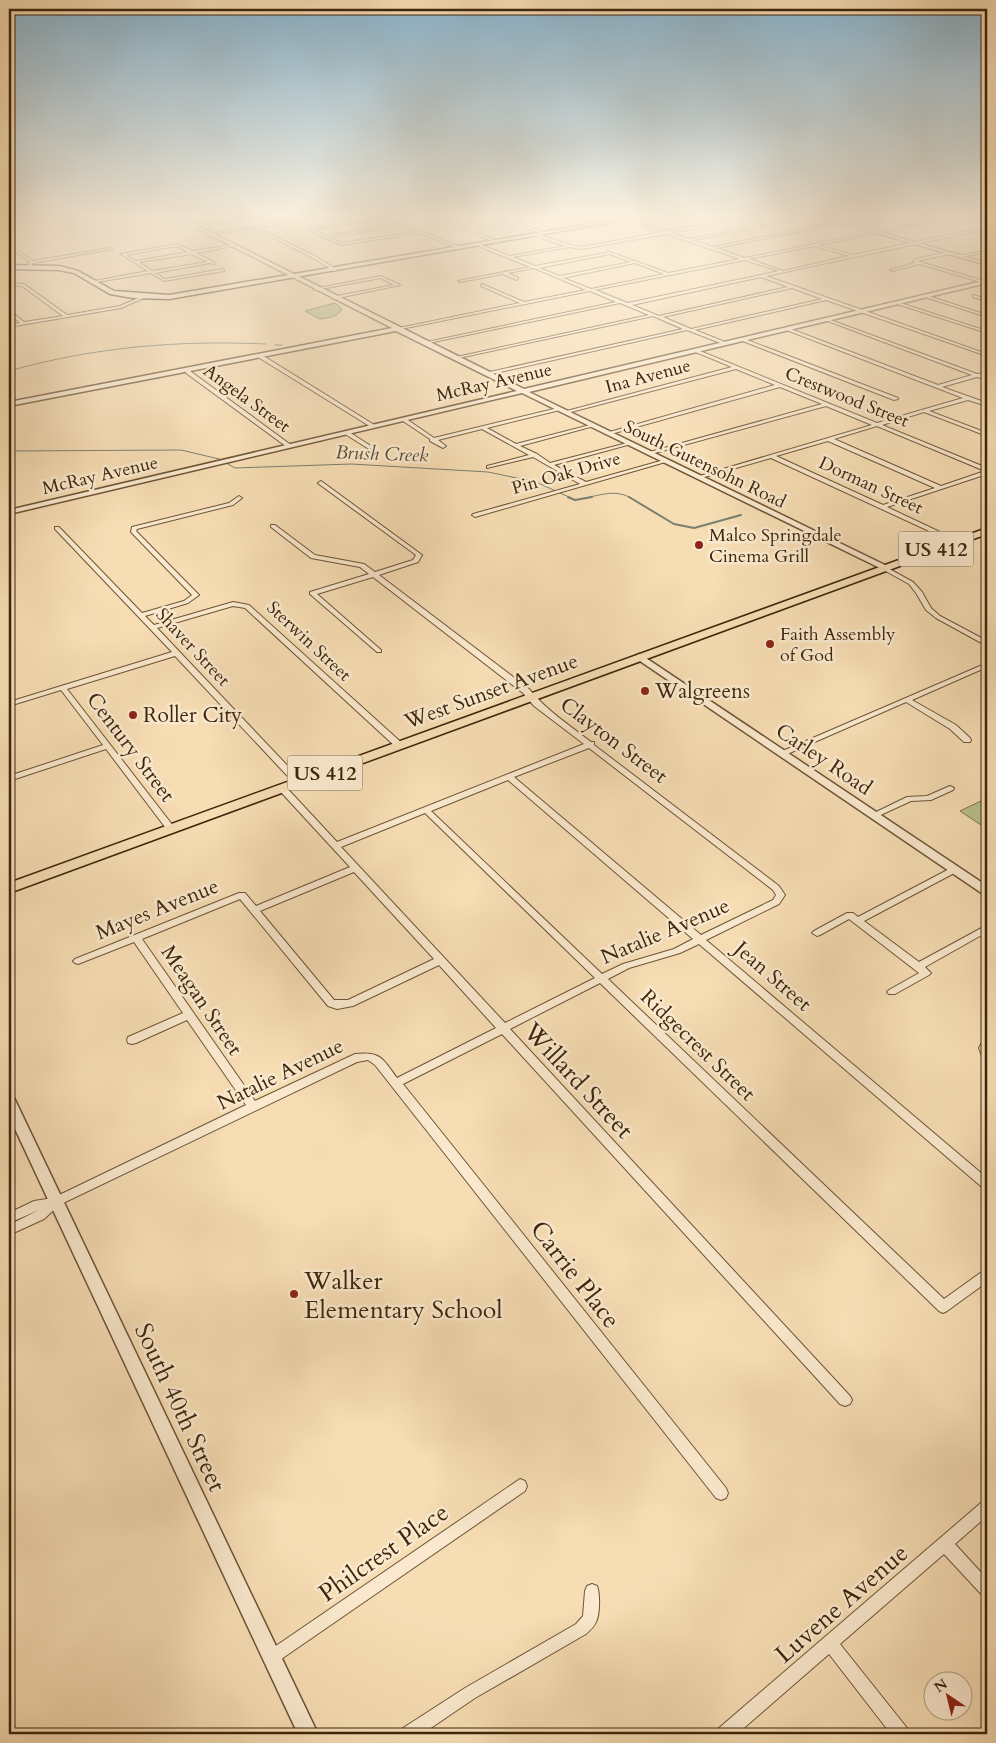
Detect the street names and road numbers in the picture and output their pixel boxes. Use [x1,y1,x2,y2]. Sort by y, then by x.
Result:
street label: Ina Avenue [603,353,694,400]
street label: McRay Avenue [434,357,554,408]
street label: Angela Street [198,358,295,439]
street label: Crestwood Street [781,361,913,434]
street label: South Gutensohn Road [620,414,790,515]
street label: Pin Oak Drive [509,446,623,501]
street label: McRay Avenue [40,450,160,501]
street label: Dorman Street [815,450,927,521]
road number: US 412 [898,532,974,566]
street label: Sterwin Street [261,596,357,687]
street label: Shaver Street [150,603,236,692]
street label: West Sunset Avenue [399,647,582,737]
street label: Century Street [80,686,182,808]
street label: Clayton Street [554,690,674,791]
street label: Carley Road [770,716,878,802]
road number: US 412 [288,756,362,790]
street label: Mayes Avenue [91,872,223,947]
street label: Natalie Avenue [596,891,734,972]
street label: Jean Street [725,933,818,1018]
street label: Meagan Street [154,939,249,1061]
street label: Ridgecrest Street [634,983,762,1108]
street label: Willard Street [515,1014,641,1146]
street label: Natalie Avenue [212,1031,348,1118]
street label: Carrie Place [522,1214,628,1336]
street label: South 40th Street [126,1318,234,1497]
street label: Philcrest Place [312,1495,455,1610]
street label: Luvene Avenue [768,1536,916,1671]

